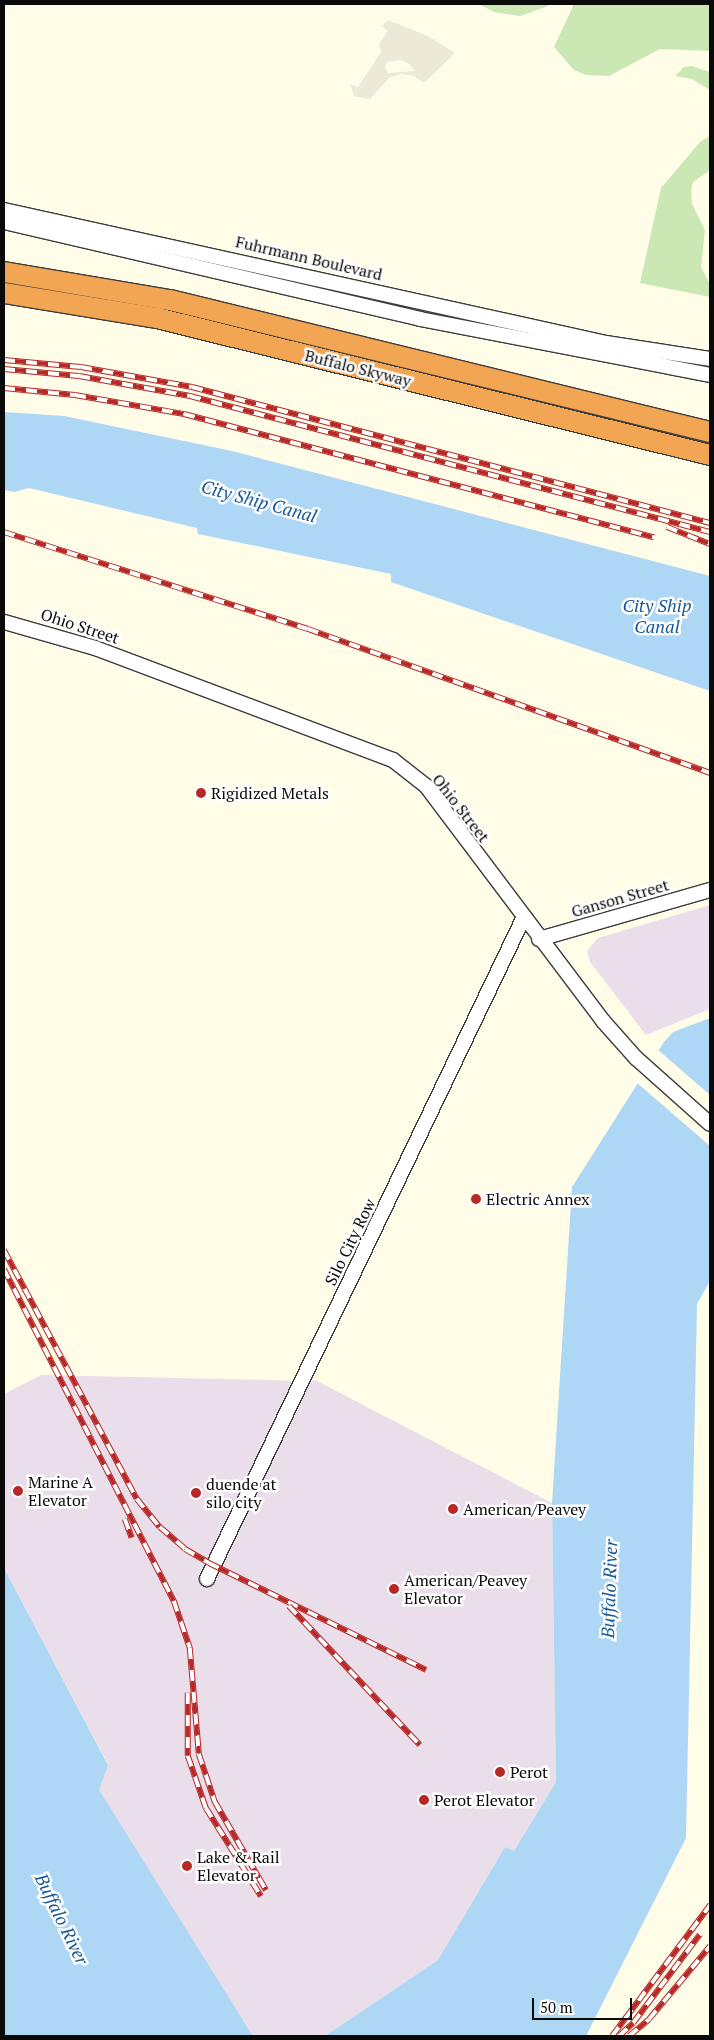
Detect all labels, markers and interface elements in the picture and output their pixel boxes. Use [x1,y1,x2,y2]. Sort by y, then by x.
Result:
street label: Fuhrmann Boulevard [234,232,384,284]
street label: Buffalo Skyway [303,346,413,390]
water label: City Ship Canal [199,475,319,527]
water label: City Ship Canal [622,595,692,638]
street label: Ohio Street [38,604,122,648]
street label: Ohio Street [428,770,494,846]
place label: Rigidized Metals [211,783,329,803]
marker: Rigidized Metals [195,787,207,799]
street label: Ganson Street [569,875,671,921]
place label: Electric Annex [486,1189,590,1209]
marker: Electric Annex [470,1193,482,1205]
street label: Silo City Row [321,1195,379,1289]
place label: Marine A Elevator [28,1472,93,1510]
place label: duende at silo city [206,1474,276,1512]
marker: Marine A Elevator [12,1485,24,1497]
marker: duende at silo city [190,1487,202,1499]
place label: American/Peavey [463,1499,586,1519]
marker: American/Peavey [447,1503,459,1515]
water label: Buffalo River [596,1539,622,1639]
place label: American/Peavey Elevator [404,1570,527,1608]
marker: American/Peavey Elevator [388,1583,400,1595]
place label: Perot [510,1762,548,1782]
marker: Perot [494,1766,506,1778]
place label: Perot Elevator [434,1790,535,1810]
marker: Perot Elevator [418,1794,430,1806]
place label: Lake & Rail Elevator [197,1847,280,1885]
marker: Lake & Rail Elevator [181,1860,193,1872]
water label: Buffalo River [31,1870,93,1968]
scale bar [534,1988,634,2020]
text: 50 m [540,1997,573,2017]

